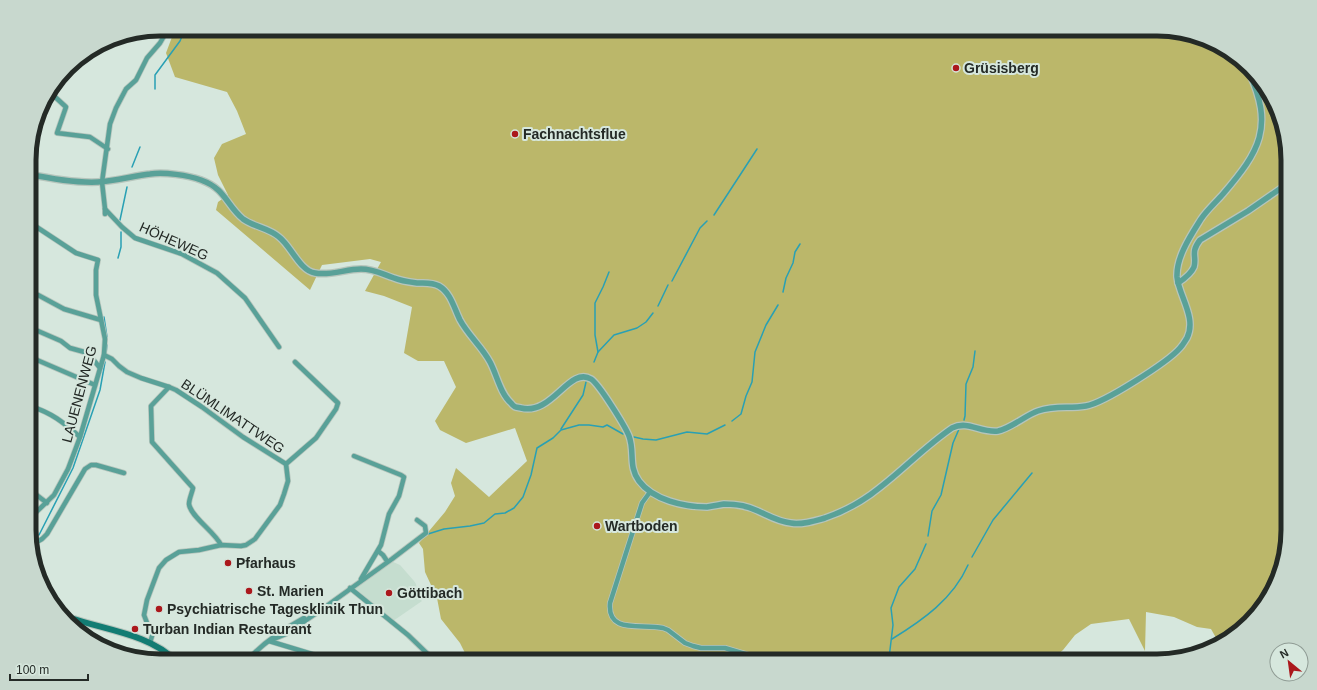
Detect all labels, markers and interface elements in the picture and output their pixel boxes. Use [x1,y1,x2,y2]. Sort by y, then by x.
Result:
place label: Grüsisberg [964,60,1039,76]
marker: Grüsisberg [951,63,961,73]
place label: Fachnachtsflue [523,126,626,142]
marker: Fachnachtsflue [510,129,520,139]
street label: HÖHEWEG [137,218,211,263]
street label: LAUENENWEG [58,344,100,444]
street label: BLÜMLIMATTWEG [178,375,288,456]
place label: Wartboden [605,518,678,534]
marker: Wartboden [592,521,602,531]
place label: Pfarhaus [236,555,296,571]
marker: Pfarhaus [223,558,233,568]
place label: St. Marien [257,583,324,599]
place label: Göttibach [397,585,462,601]
marker: St. Marien [244,586,254,596]
marker: Göttibach [384,588,394,598]
place label: Psychiatrische Tagesklinik Thun [167,601,383,617]
marker: Psychiatrische Tagesklinik Thun [154,604,164,614]
place label: Turban Indian Restaurant [143,621,312,637]
marker: Turban Indian Restaurant [130,624,140,634]
north arrow [1269,642,1309,682]
text: N [1278,646,1291,660]
scale bar [10,656,88,682]
text: 100 m [16,663,49,677]

